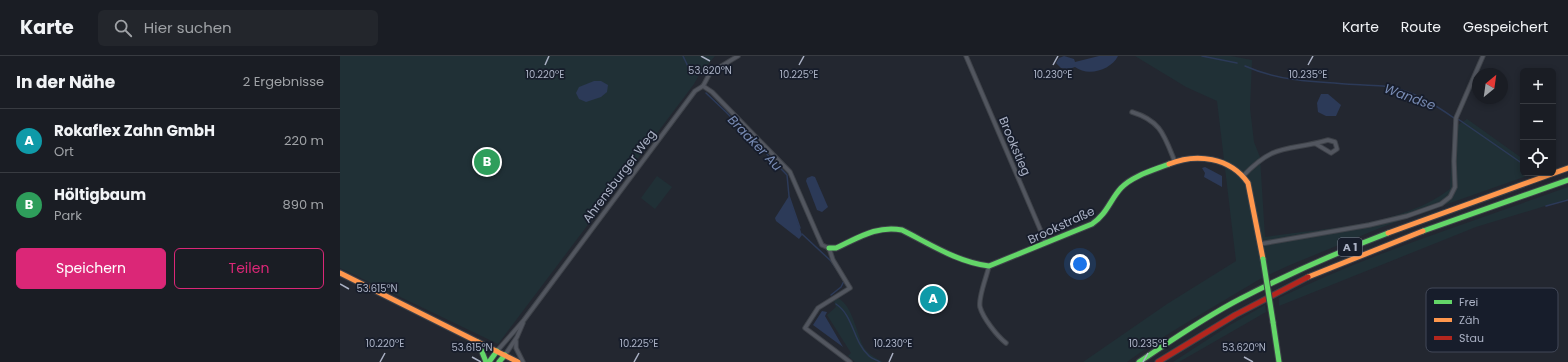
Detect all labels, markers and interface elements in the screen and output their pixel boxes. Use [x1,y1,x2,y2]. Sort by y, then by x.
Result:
search box [98,10,378,46]
text: Karte [20,14,74,41]
icon: search [112,17,134,39]
text: Hier suchen [144,17,232,38]
text: Karte [1342,17,1379,37]
text: Route [1401,17,1441,37]
text: Gespeichert [1463,17,1548,37]
text: 53.620°N [688,63,732,78]
text: 10.220°E [526,67,564,82]
text: 10.225°E [780,67,818,82]
text: 10.230°E [1034,67,1072,82]
text: 10.235°E [1289,67,1327,82]
north arrow [1472,68,1508,104]
map controls [1520,68,1556,176]
button: + [1520,68,1556,104]
text: In der Nähe [16,70,115,94]
text: 2 Ergebnisse [243,72,324,91]
water label: Wandse [1382,79,1438,115]
button: − [1520,104,1556,140]
water label: Braaker Au [724,111,786,175]
street label: Brookstieg [995,114,1035,178]
text: Rokaflex Zahn GmbH [54,120,215,141]
street label: Ahrensburger Weg [578,126,660,226]
text: A [24,131,34,150]
text: 220 m [284,131,324,150]
button: locate [1520,140,1556,176]
text: Ort [54,142,74,161]
pin: B [474,147,500,177]
text: Höltigbaum [54,184,146,205]
text: B [25,195,33,214]
text: 890 m [283,195,324,214]
street label: Brookstraße [1025,202,1097,248]
text: Park [54,206,82,225]
road number: A 1 [1338,238,1362,256]
button: Speichern [16,248,166,289]
button: Teilen [174,248,324,289]
your location [1070,254,1090,274]
text: 53.615°N [356,281,398,296]
pin: A [920,284,946,314]
legend [1426,288,1558,352]
text: Frei [1459,294,1478,310]
text: Zäh [1459,312,1479,328]
text: Stau [1459,330,1484,346]
text: 10.220°E [366,336,404,351]
text: 10.225°E [620,336,658,351]
text: 10.230°E [874,336,912,351]
text: 10.235°E [1129,336,1167,351]
text: 53.615°N [451,340,493,355]
text: 53.620°N [1222,340,1266,355]

